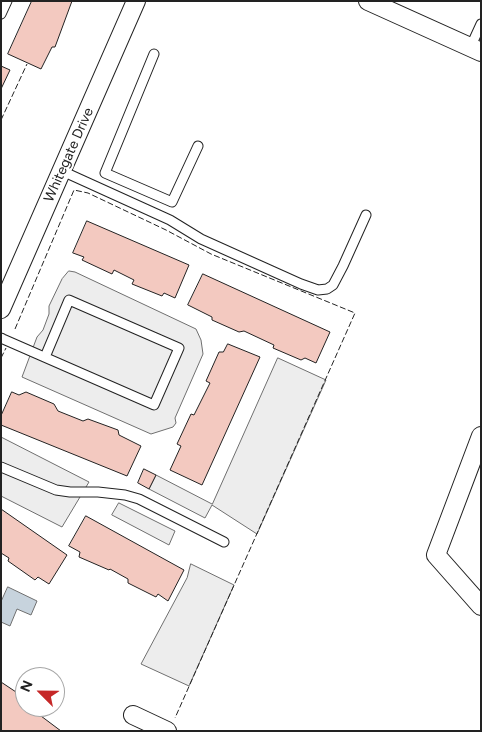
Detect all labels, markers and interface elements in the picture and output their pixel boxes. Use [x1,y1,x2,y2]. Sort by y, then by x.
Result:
street label: Whitegate Drive [41,105,97,205]
north arrow [15,667,65,717]
text: N [17,678,37,695]

